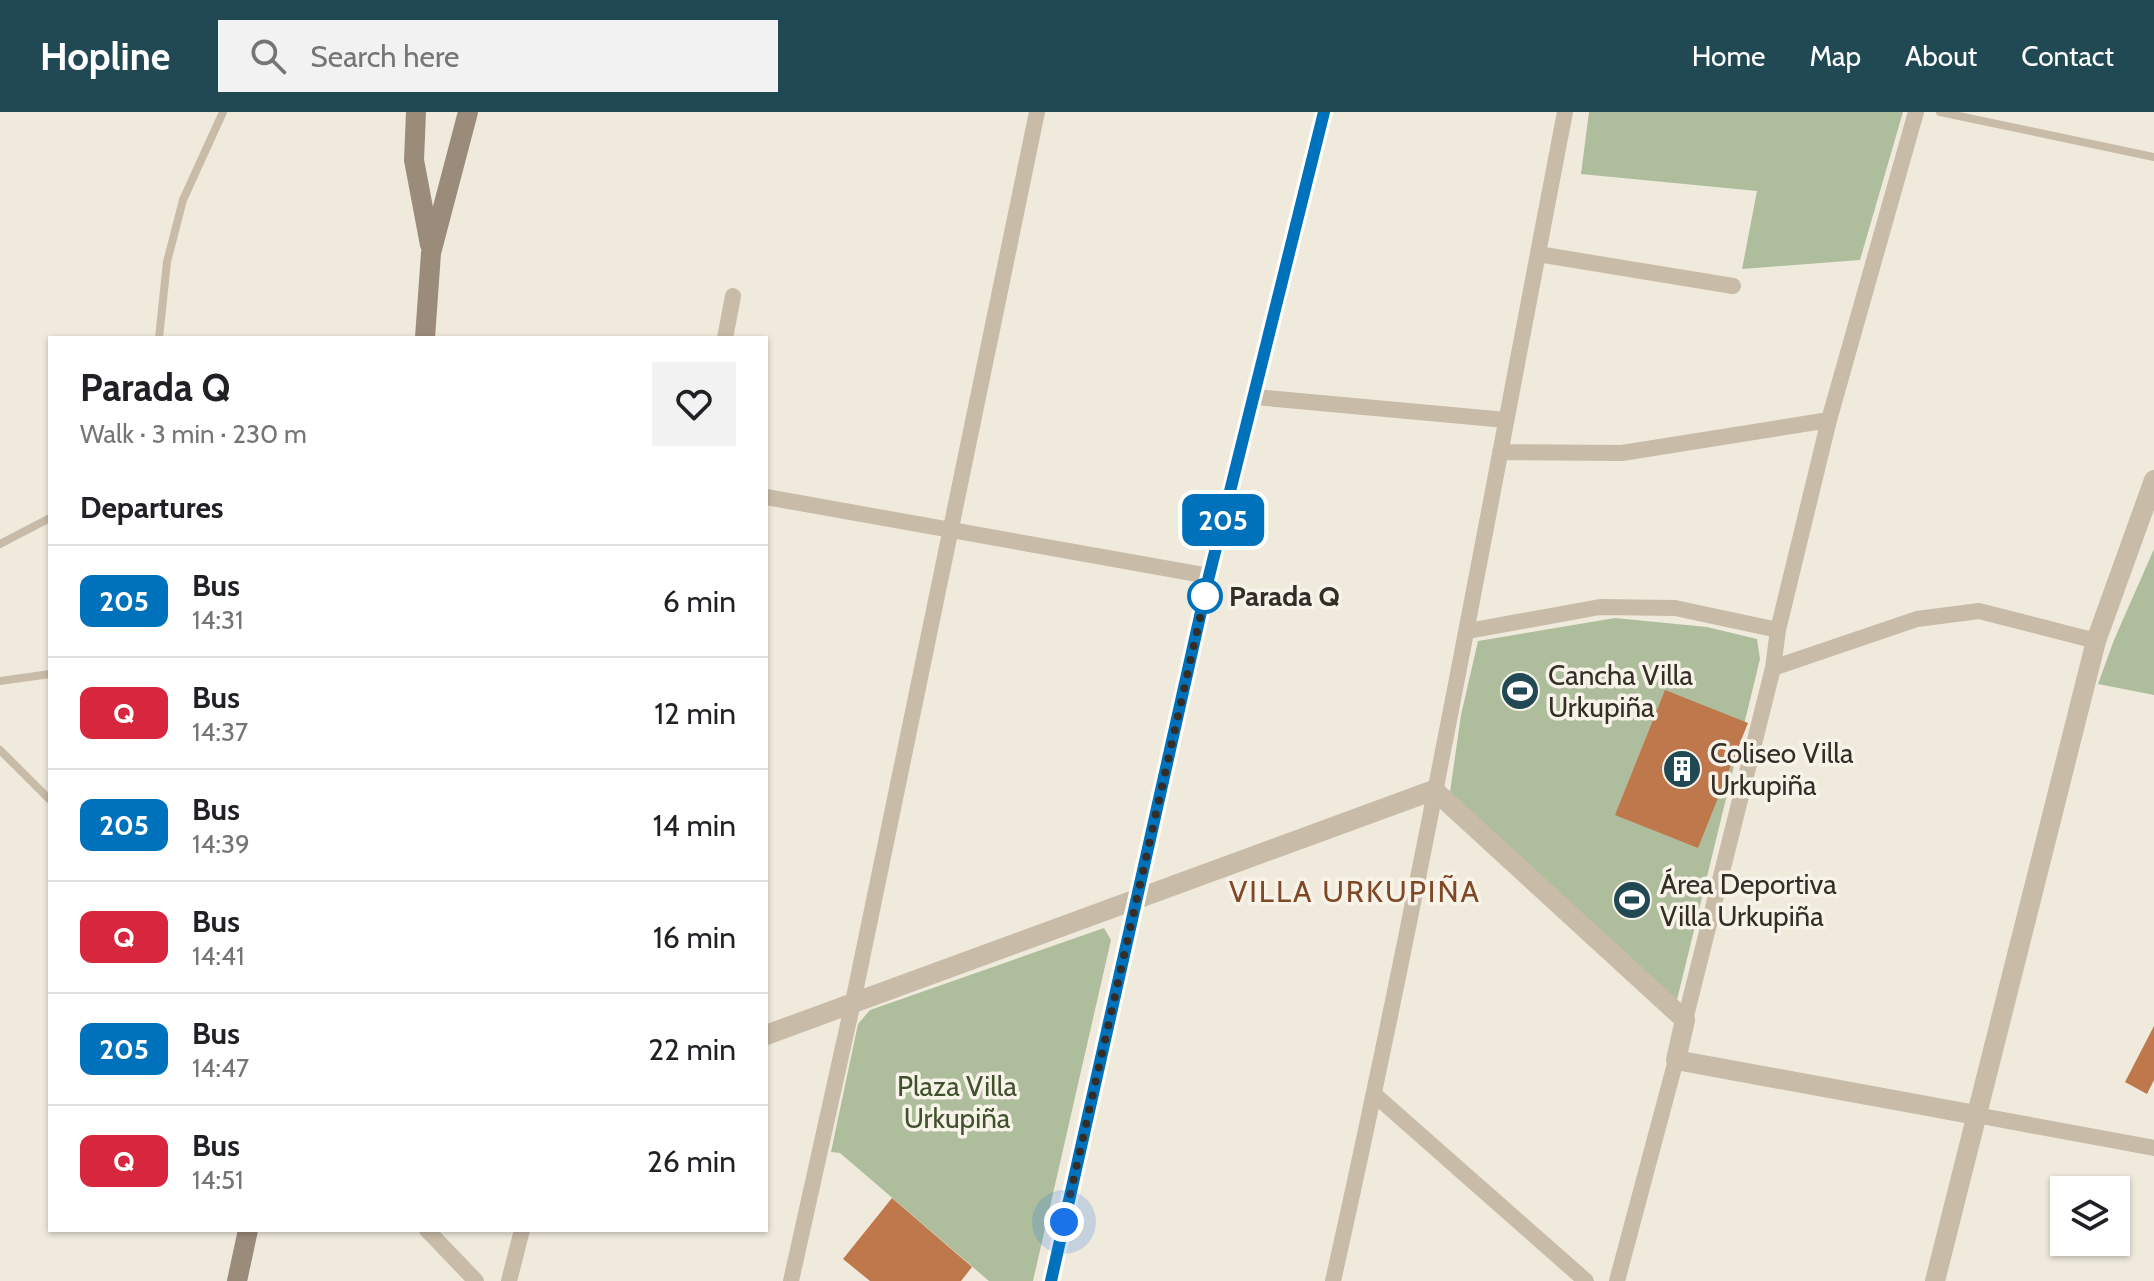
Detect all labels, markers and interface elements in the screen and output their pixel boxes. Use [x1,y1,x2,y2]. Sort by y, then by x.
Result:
search box [218,20,778,92]
text: Hopline [40,33,170,80]
icon: search [246,34,290,78]
text: Search here [310,38,459,75]
text: Home [1692,39,1765,73]
text: Map [1809,39,1861,73]
text: About [1905,39,1977,73]
text: Contact [2021,39,2114,73]
button: heart [652,362,736,446]
text: Parada Q [80,364,230,411]
text: Walk · 3 min · 230 m [80,418,307,450]
text: Departures [80,489,224,526]
line badge: 205 [1177,494,1269,546]
text: 205 [1198,503,1248,537]
text: Bus [192,567,240,604]
marker: Parada Q [1188,579,1222,613]
place label: Parada Q [1229,579,1340,613]
text: 6 min [663,583,736,620]
text: 205 [99,584,149,618]
text: 14:31 [192,604,243,636]
place label: Cancha Villa Urkupiña [1548,658,1693,724]
sports icon: Cancha Villa Urkupiña [1499,670,1541,712]
text: Bus [192,679,240,716]
text: 12 min [654,695,736,732]
text: Q [113,696,135,730]
text: 14:37 [192,716,248,748]
place label: Coliseo Villa Urkupiña [1710,736,1854,802]
building icon: Coliseo Villa Urkupiña [1661,748,1703,790]
text: Bus [192,791,240,828]
text: 14 min [653,807,736,844]
text: 205 [99,808,149,842]
text: 14:39 [192,828,250,860]
place label: Área Deportiva Villa Urkupiña [1660,867,1837,933]
district label: VILLA URKUPIÑA [1229,873,1481,910]
sports icon: Área Deportiva Villa Urkupiña [1611,879,1653,921]
text: Bus [192,903,240,940]
text: 16 min [653,919,736,956]
text: Q [113,920,135,954]
text: 14:41 [192,940,244,972]
text: Bus [192,1015,240,1052]
text: 22 min [648,1031,736,1068]
text: 205 [99,1032,149,1066]
text: 14:47 [192,1052,249,1084]
park label: Plaza Villa Urkupiña [897,1069,1017,1135]
text: Bus [192,1127,240,1164]
text: 26 min [647,1143,736,1180]
text: Q [113,1144,135,1178]
text: 14:51 [192,1164,243,1196]
map controls [2050,1176,2130,1256]
button: layers [2050,1176,2130,1256]
your location [1044,1202,1084,1242]

